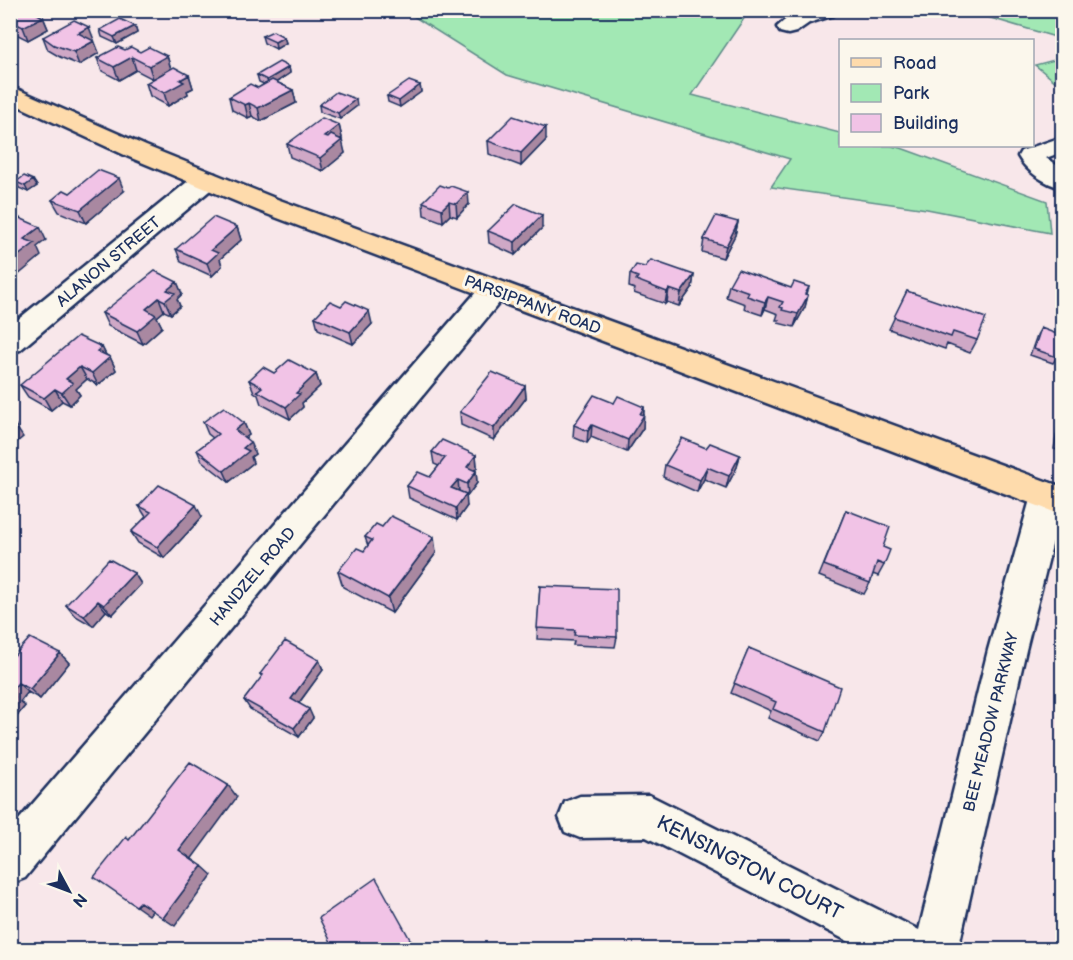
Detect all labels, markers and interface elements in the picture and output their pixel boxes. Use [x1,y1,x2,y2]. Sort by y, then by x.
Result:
legend [839,39,1034,147]
text: Road [893,53,937,74]
text: Park [893,83,929,104]
text: Building [893,113,959,134]
street label: ALANON STREET [53,213,165,311]
street label: PARSIPPANY ROAD [462,272,603,339]
street label: HANDZEL ROAD [206,524,300,630]
street label: BEE MEADOW PARKWAY [960,630,1023,814]
street label: KENSINGTON COURT [653,811,847,925]
north arrow [39,861,99,921]
text: N [68,889,90,911]

